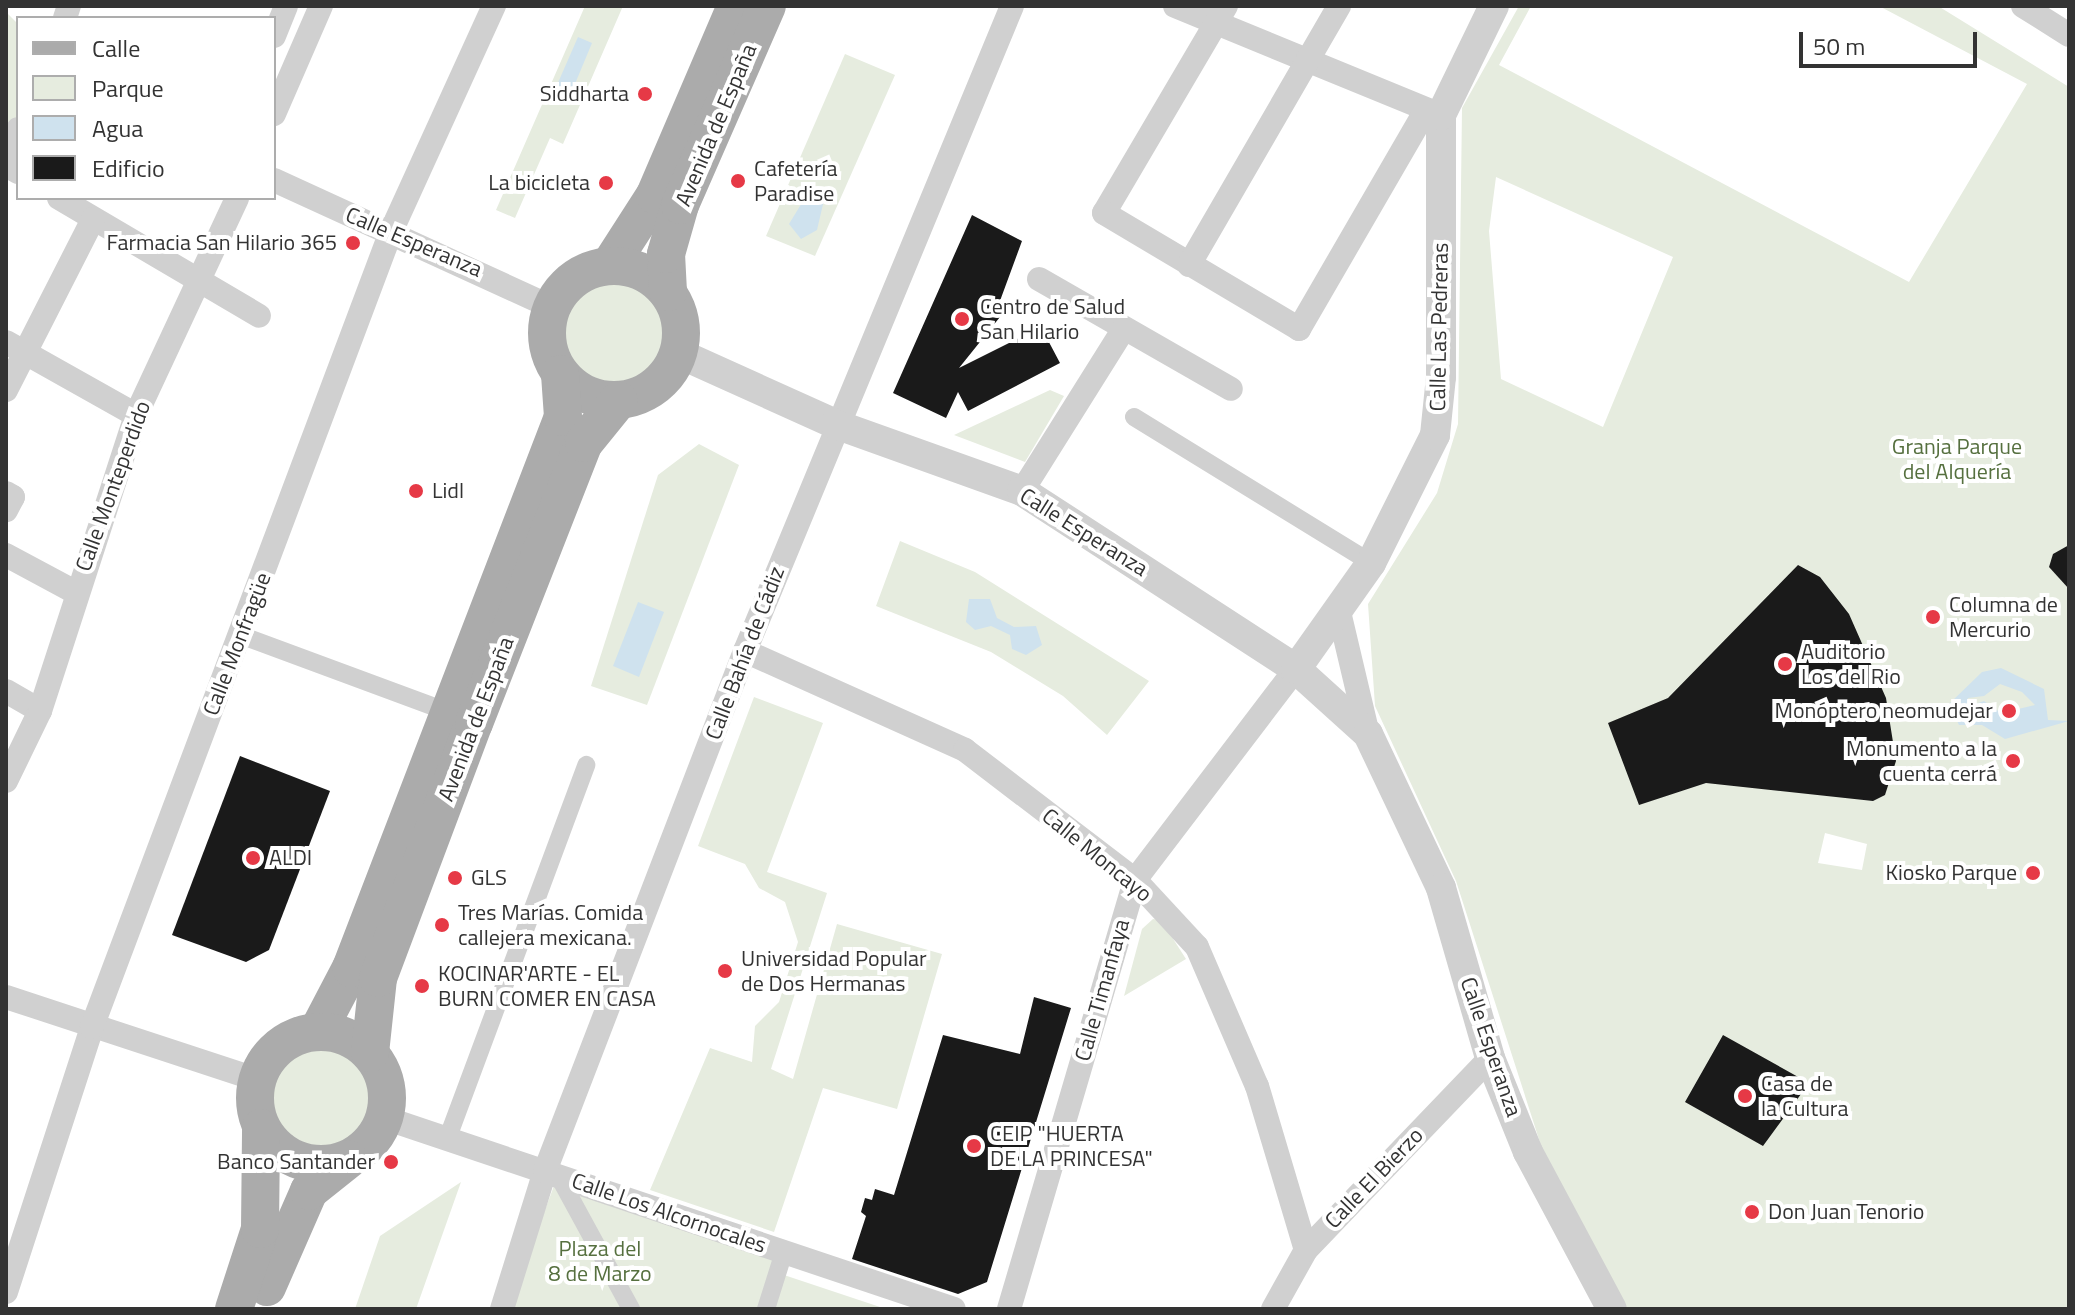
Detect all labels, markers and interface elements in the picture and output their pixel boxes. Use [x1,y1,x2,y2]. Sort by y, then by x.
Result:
legend [16,16,276,200]
scale bar [1803,16,1981,66]
text: 50 m [1813,28,1865,64]
text: Calle [92,30,140,66]
street label: Avenida de España [670,40,762,210]
text: Parque [92,70,164,106]
place label: Siddharta [540,81,629,107]
marker: Siddharta [636,85,654,103]
text: Agua [92,110,143,146]
text: Edificio [92,150,165,186]
place label: Cafetería Paradise [754,155,837,206]
place label: La bicicleta [488,170,590,196]
marker: Cafetería Paradise [729,172,747,190]
marker: La bicicleta [597,174,615,192]
street label: Calle Esperanza [342,201,486,283]
place label: Farmacia San Hilario 365 [107,230,337,256]
marker: Farmacia San Hilario 365 [344,234,362,252]
street label: Calle Las Pedreras [1424,242,1454,412]
place label: Centro de Salud San Hilario [980,293,1125,344]
marker: Centro de Salud San Hilario [951,308,973,330]
street label: Calle Monteperdido [70,397,156,575]
park label: Granja Parque del Alquería [1892,433,2022,484]
place label: Lidl [432,478,464,504]
marker: Lidl [407,482,425,500]
street label: Calle Esperanza [1015,482,1153,582]
street label: Calle Bahía de Cádiz [700,563,790,743]
street label: Calle Monfragüe [198,569,276,719]
place label: Columna de Mercurio [1949,591,2058,642]
marker: Columna de Mercurio [1924,608,1942,626]
street label: Avenida de España [433,633,519,805]
place label: Auditorio Los del Rio [1801,638,1901,690]
marker: Auditorio Los del Rio [1776,655,1794,673]
place label: Monóptero neomudejar [1775,698,1993,724]
marker: Monóptero neomudejar [2000,702,2018,720]
place label: Monumento a la cuenta cerrá [1846,735,1997,786]
marker: Monumento a la cuenta cerrá [2004,752,2022,770]
street label: Calle Moncayo [1037,803,1157,907]
place label: ALDI [269,845,312,871]
marker: ALDI [244,849,262,867]
place label: Kiosko Parque [1885,860,2017,886]
marker: Kiosko Parque [2024,864,2042,882]
place label: GLS [471,865,507,891]
marker: GLS [446,869,464,887]
place label: Tres Marías. Comida callejera mexicana. [458,899,643,950]
marker: Tres Marías. Comida callejera mexicana. [433,916,451,934]
street label: Calle Timanfaya [1069,916,1135,1064]
place label: Universidad Popular de Dos Hermanas [741,945,927,996]
place label: KOCINAR'ARTE - EL BURN COMER EN CASA [438,960,656,1012]
marker: Universidad Popular de Dos Hermanas [716,962,734,980]
street label: Calle Esperanza [1455,974,1527,1120]
marker: KOCINAR'ARTE - EL BURN COMER EN CASA [413,977,431,995]
place label: Casa de la Cultura [1761,1070,1848,1122]
marker: Casa de la Cultura [1736,1087,1754,1105]
place label: CEIP "HUERTA DE LA PRINCESA" [990,1120,1153,1172]
street label: Calle El Bierzo [1319,1122,1429,1234]
marker: CEIP "HUERTA DE LA PRINCESA" [965,1137,983,1155]
place label: Banco Santander [217,1149,375,1175]
marker: Banco Santander [382,1153,400,1171]
street label: Calle Los Alcornocales [568,1167,770,1259]
place label: Don Juan Tenorio [1768,1199,1924,1225]
marker: Don Juan Tenorio [1743,1203,1761,1221]
park label: Plaza del 8 de Marzo [548,1235,652,1286]

